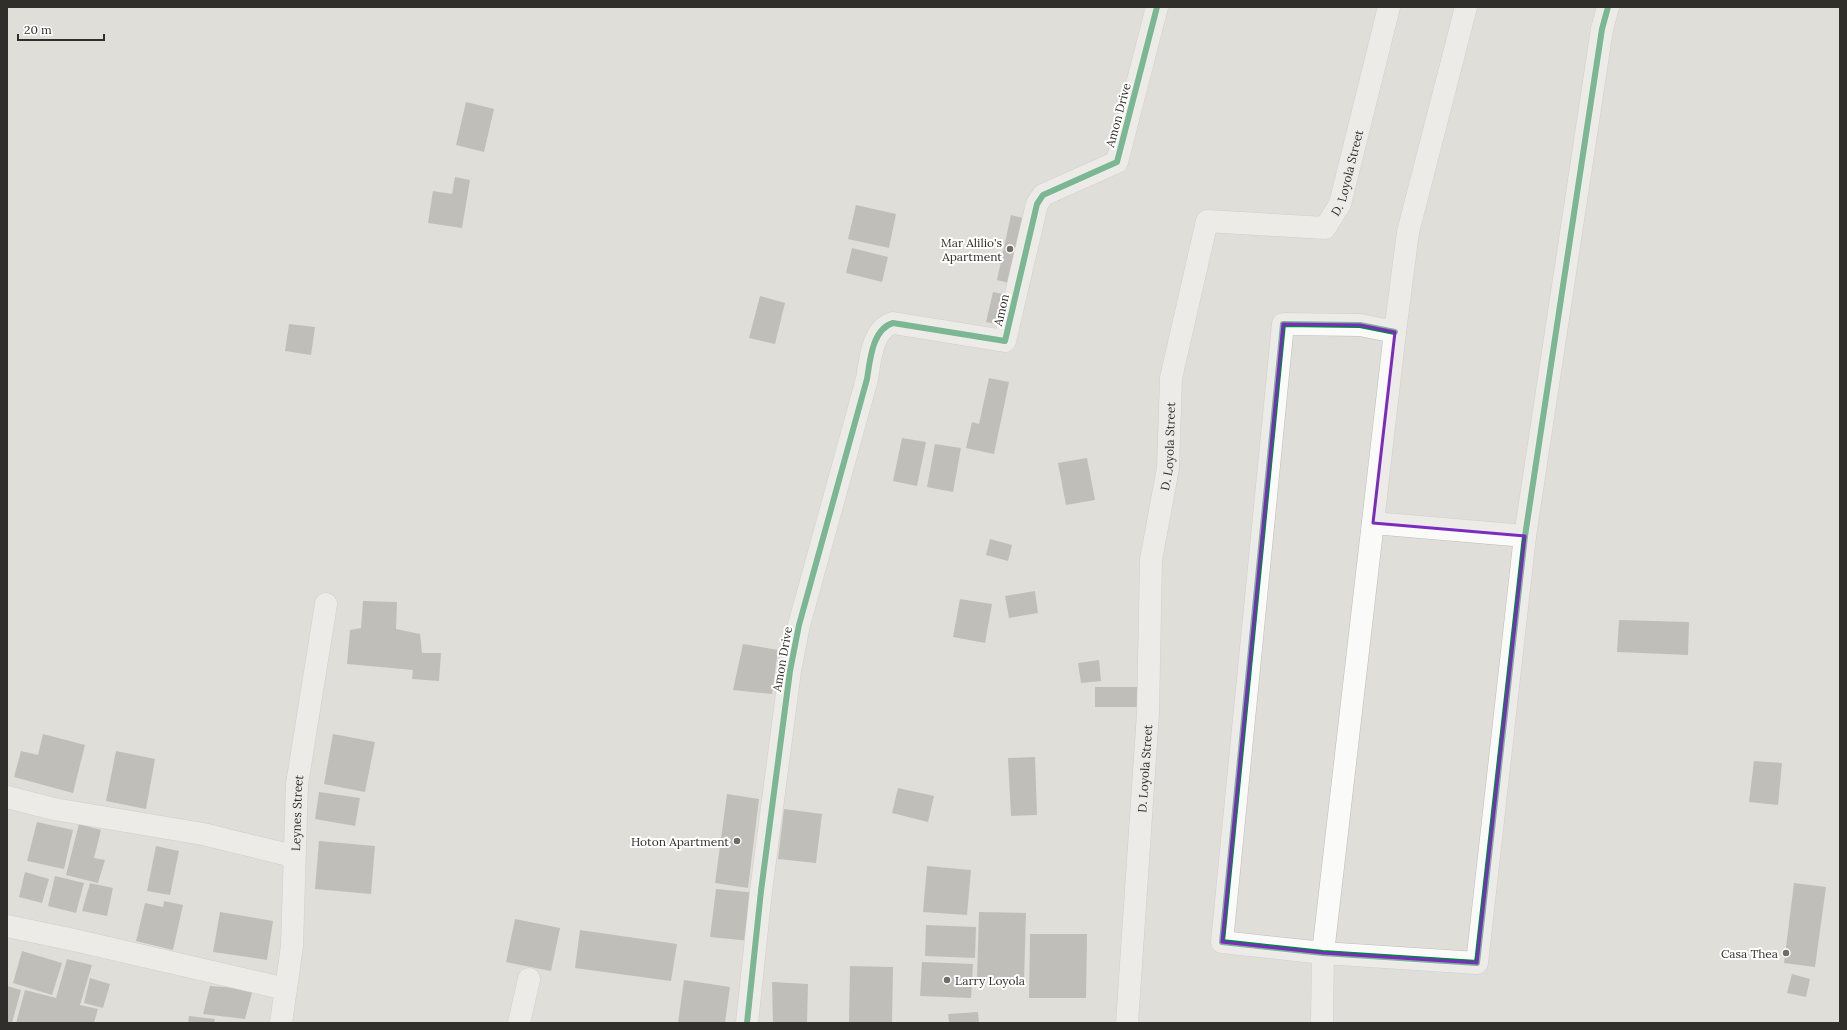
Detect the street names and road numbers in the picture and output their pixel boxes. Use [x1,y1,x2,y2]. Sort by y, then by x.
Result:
street label: Amon Drive [1102,81,1134,150]
street label: D. Loyola Street [1327,128,1366,218]
street label: Amon [990,292,1012,329]
street label: D. Loyola Street [1157,401,1178,492]
street label: Amon Drive [769,625,795,694]
street label: D. Loyola Street [1134,724,1155,813]
street label: Leynes Street [287,773,306,851]

